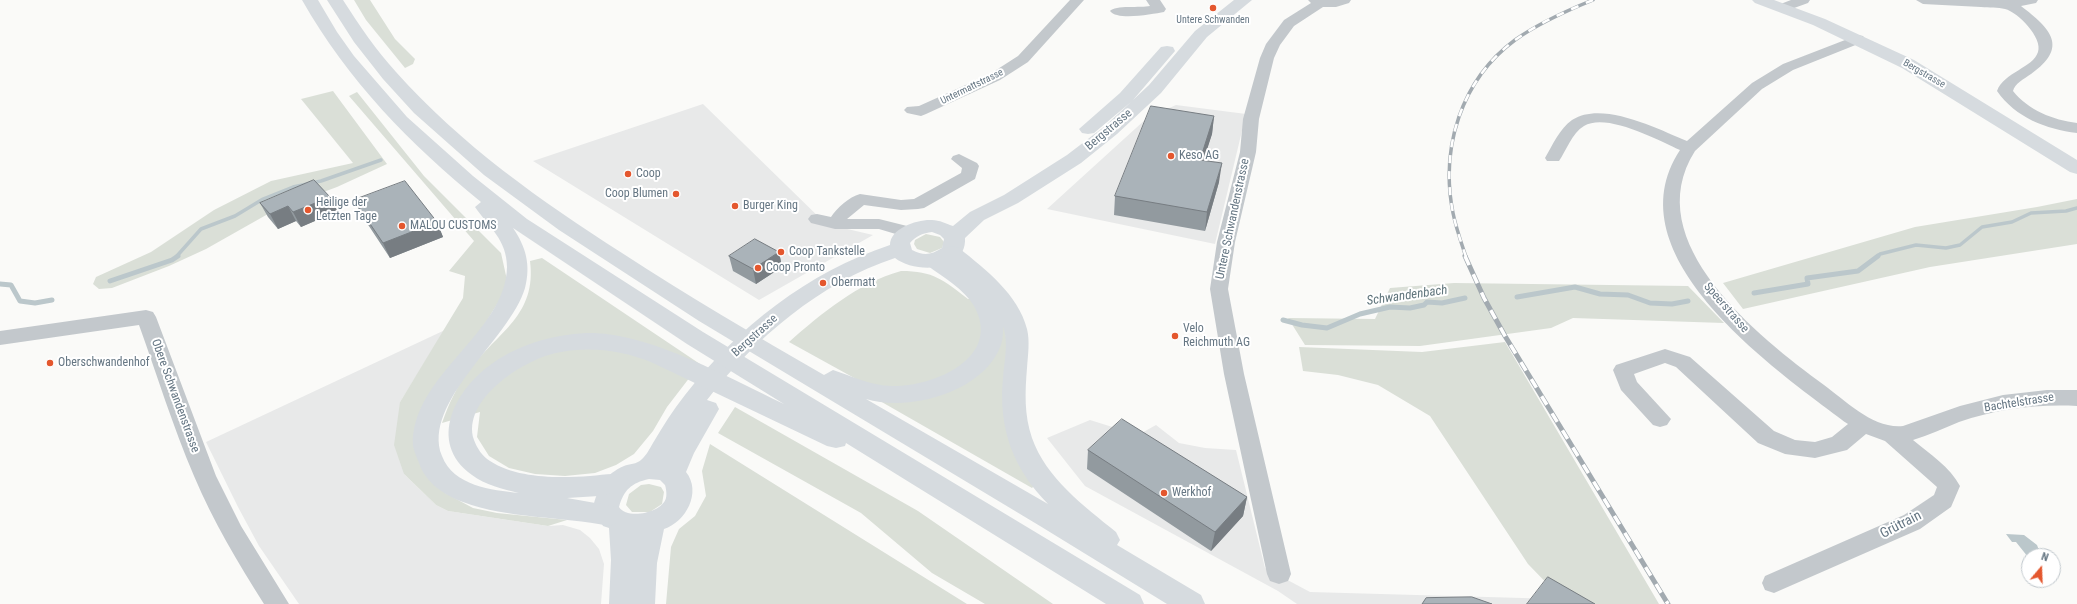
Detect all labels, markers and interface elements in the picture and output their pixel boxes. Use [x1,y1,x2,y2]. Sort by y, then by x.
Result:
marker: Untere Schwanden [1208,3,1218,13]
place label: Untere Schwanden [1176,14,1250,26]
street label: Bergstrasse [1901,57,1947,91]
street label: Untermattstrasse [939,67,1005,107]
street label: Bergstrasse [1083,106,1135,154]
place label: Keso AG [1179,149,1219,163]
marker: Keso AG [1166,151,1176,161]
street label: Untere Schwandenstrasse [1213,157,1253,281]
place label: Coop [636,167,661,181]
marker: Coop [623,169,633,179]
place label: Coop Blumen [605,187,668,201]
marker: Coop Blumen [671,189,681,199]
place label: Heilige der Letzten Tage [316,196,377,224]
place label: Burger King [743,199,798,213]
marker: Burger King [730,201,740,211]
marker: Heilige der Letzten Tage [303,205,313,215]
place label: MALOU CUSTOMS [410,219,496,233]
marker: MALOU CUSTOMS [397,221,407,231]
place label: Coop Tankstelle [789,245,865,259]
marker: Coop Tankstelle [776,247,786,257]
place label: Coop Pronto [766,261,825,275]
marker: Coop Pronto [753,263,763,273]
place label: Obermatt [831,276,875,290]
marker: Obermatt [818,278,828,288]
street label: Speerstrasse [1700,280,1752,336]
water label: Schwandenbach [1366,283,1448,309]
street label: Bergstrasse [729,312,781,360]
place label: Velo Reichmuth AG [1183,322,1250,350]
marker: Velo Reichmuth AG [1170,331,1180,341]
street label: Obere Schwandenstrasse [148,337,202,455]
place label: Oberschwandenhof [58,356,150,370]
marker: Oberschwandenhof [45,358,55,368]
street label: Bachtelstrasse [1983,390,2055,416]
place label: Werkhof [1172,486,1211,500]
marker: Werkhof [1159,488,1169,498]
street label: Grütrain [1878,507,1924,543]
north arrow [2021,548,2061,588]
text: N [2039,550,2050,564]

